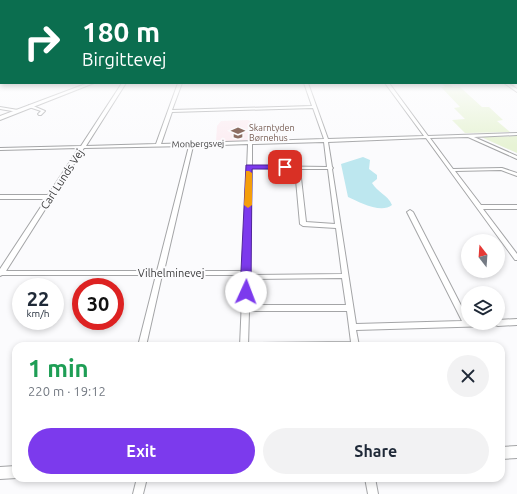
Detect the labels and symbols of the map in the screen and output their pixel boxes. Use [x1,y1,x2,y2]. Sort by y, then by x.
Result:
place label: Skarntyden Børnehus [249,123,295,143]
school or university icon: Skarntyden Børnehus [230,125,246,141]
street label: Monbergsvej [172,139,224,149]
street label: Carl Lunds Vej [38,147,86,211]
pin [268,150,302,184]
north arrow [461,234,505,278]
street label: Vilhelminevej [138,267,204,279]
position arrow [225,271,267,313]
speed limit sign: 30 [72,278,124,330]

